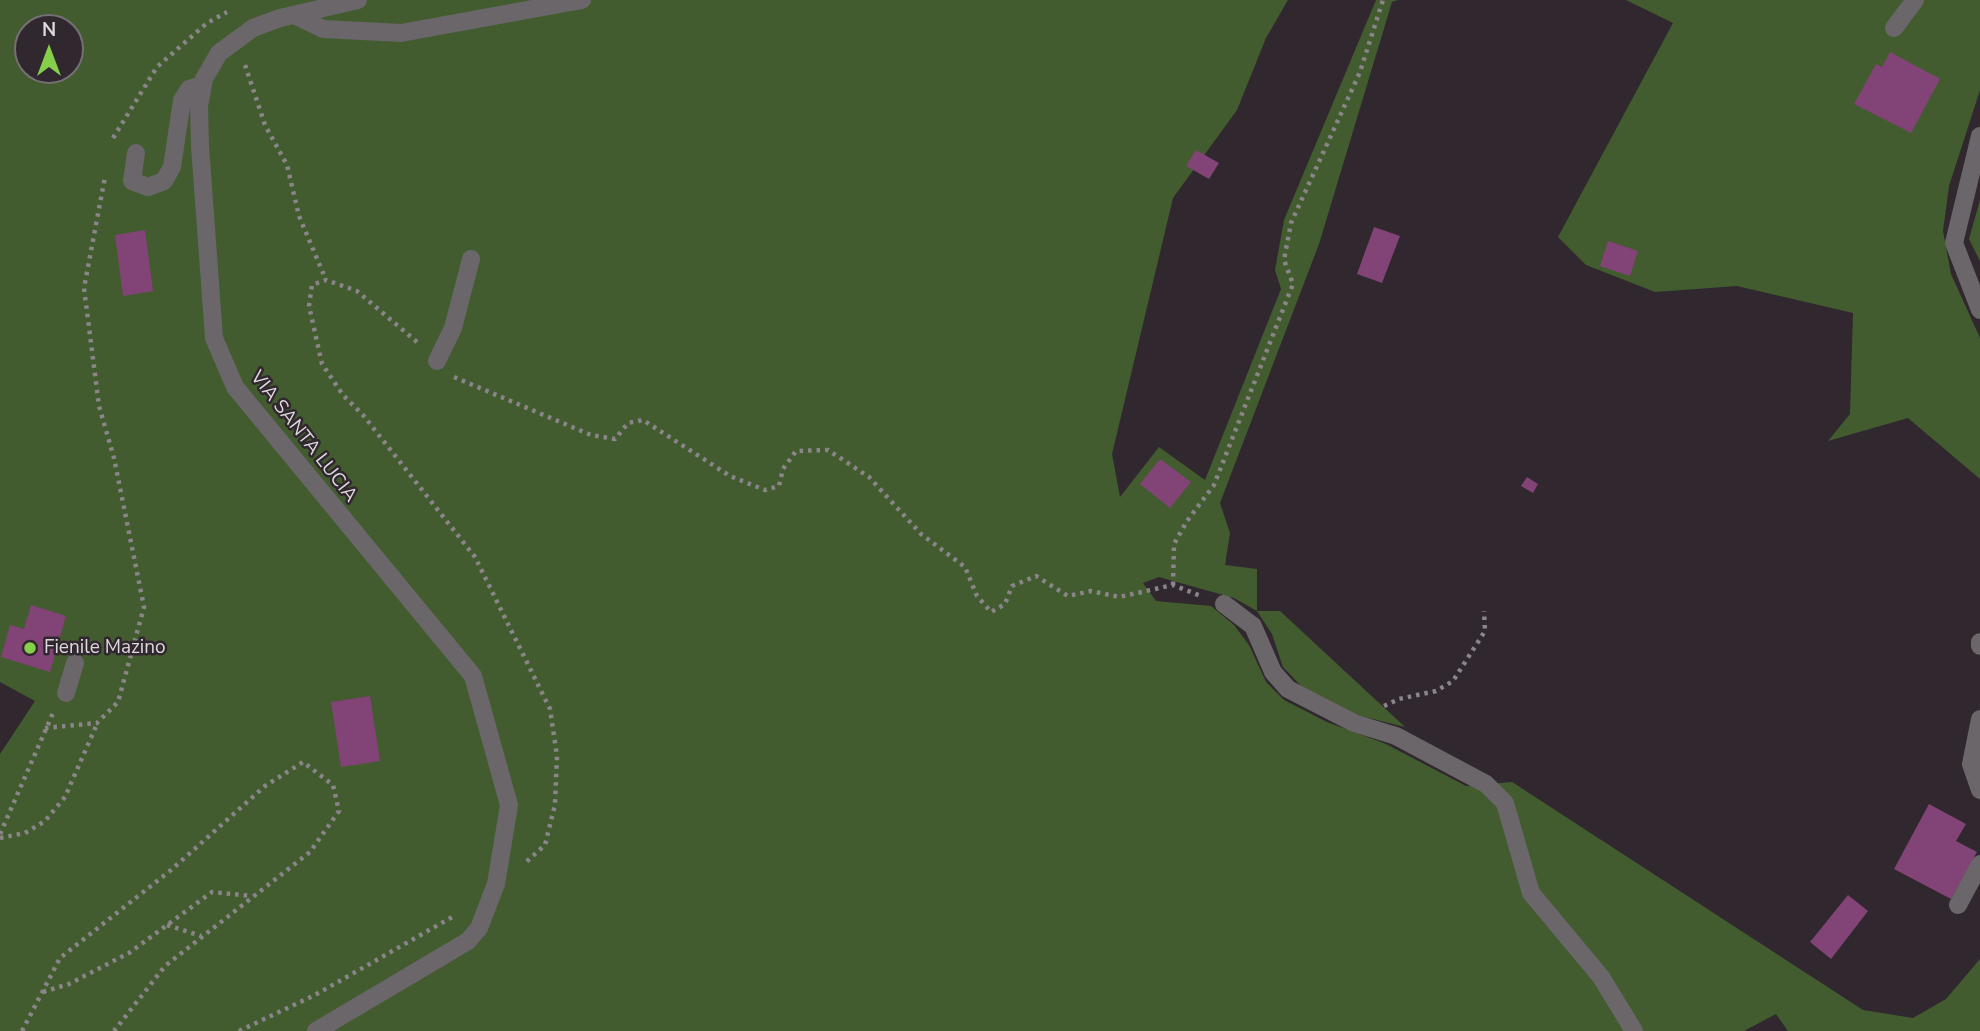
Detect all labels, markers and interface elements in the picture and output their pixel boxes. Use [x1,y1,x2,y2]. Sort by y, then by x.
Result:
north arrow [14,14,84,84]
text: N [42,17,56,43]
street label: VIA SANTA LUCIA [245,367,361,507]
place label: Fienile Mazino [44,637,166,659]
marker: Fienile Mazino [22,640,38,656]

